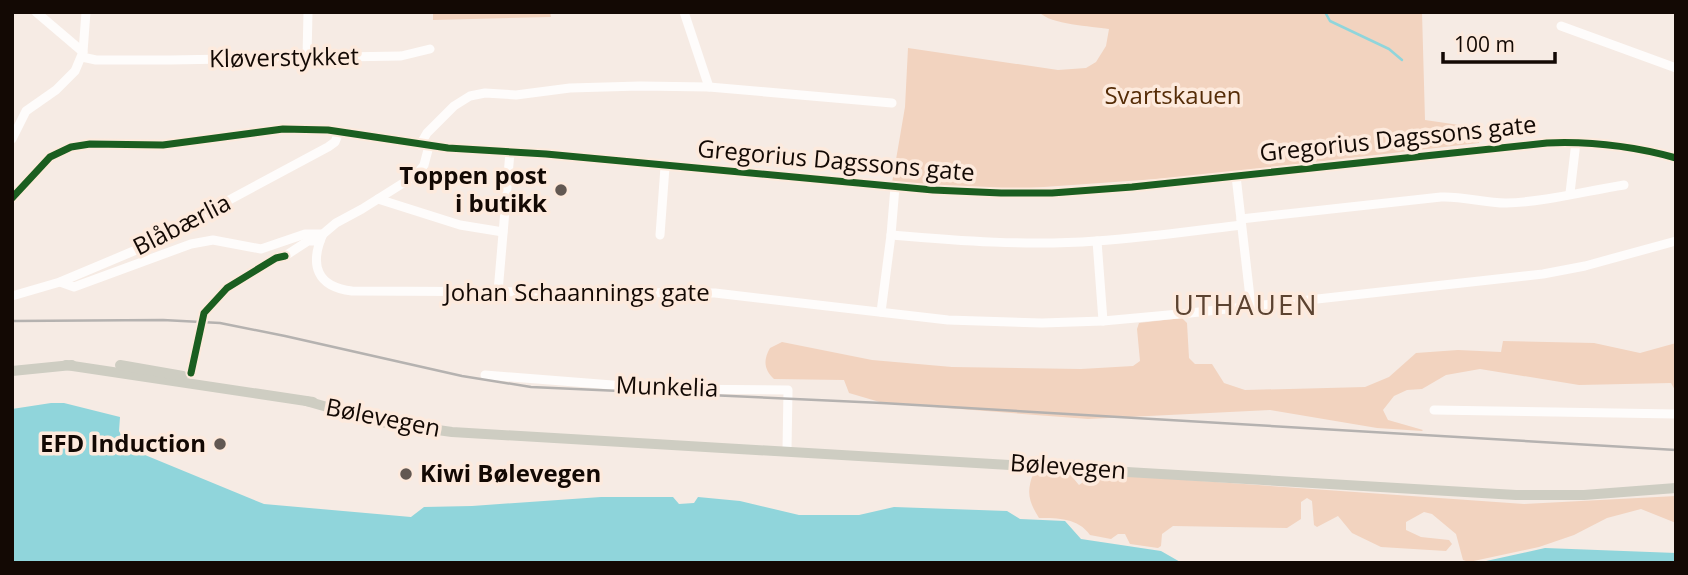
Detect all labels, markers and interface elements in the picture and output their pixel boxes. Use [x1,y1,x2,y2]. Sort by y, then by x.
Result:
scale bar [1443,21,1555,65]
text: 100 m [1454,30,1515,58]
street label: Kløverstykket [209,39,359,74]
park label: Svartskauen [1104,78,1242,111]
street label: Gregorius Dagssons gate [1258,107,1538,168]
street label: Gregorius Dagssons gate [696,131,976,188]
place label: Toppen post i butikk [399,158,547,219]
marker: Toppen post i butikk [553,182,569,198]
street label: Blåbærlia [127,185,236,262]
street label: Johan Schaannings gate [442,275,710,308]
district label: UTHAUEN [1173,285,1319,323]
street label: Munkelia [615,367,719,404]
street label: Bølevegen [323,389,443,444]
place label: EFD Induction [40,426,206,459]
marker: EFD Induction [212,436,228,452]
street label: Bølevegen [1009,445,1127,486]
place label: Kiwi Bølevegen [420,456,601,489]
marker: Kiwi Bølevegen [398,466,414,482]

